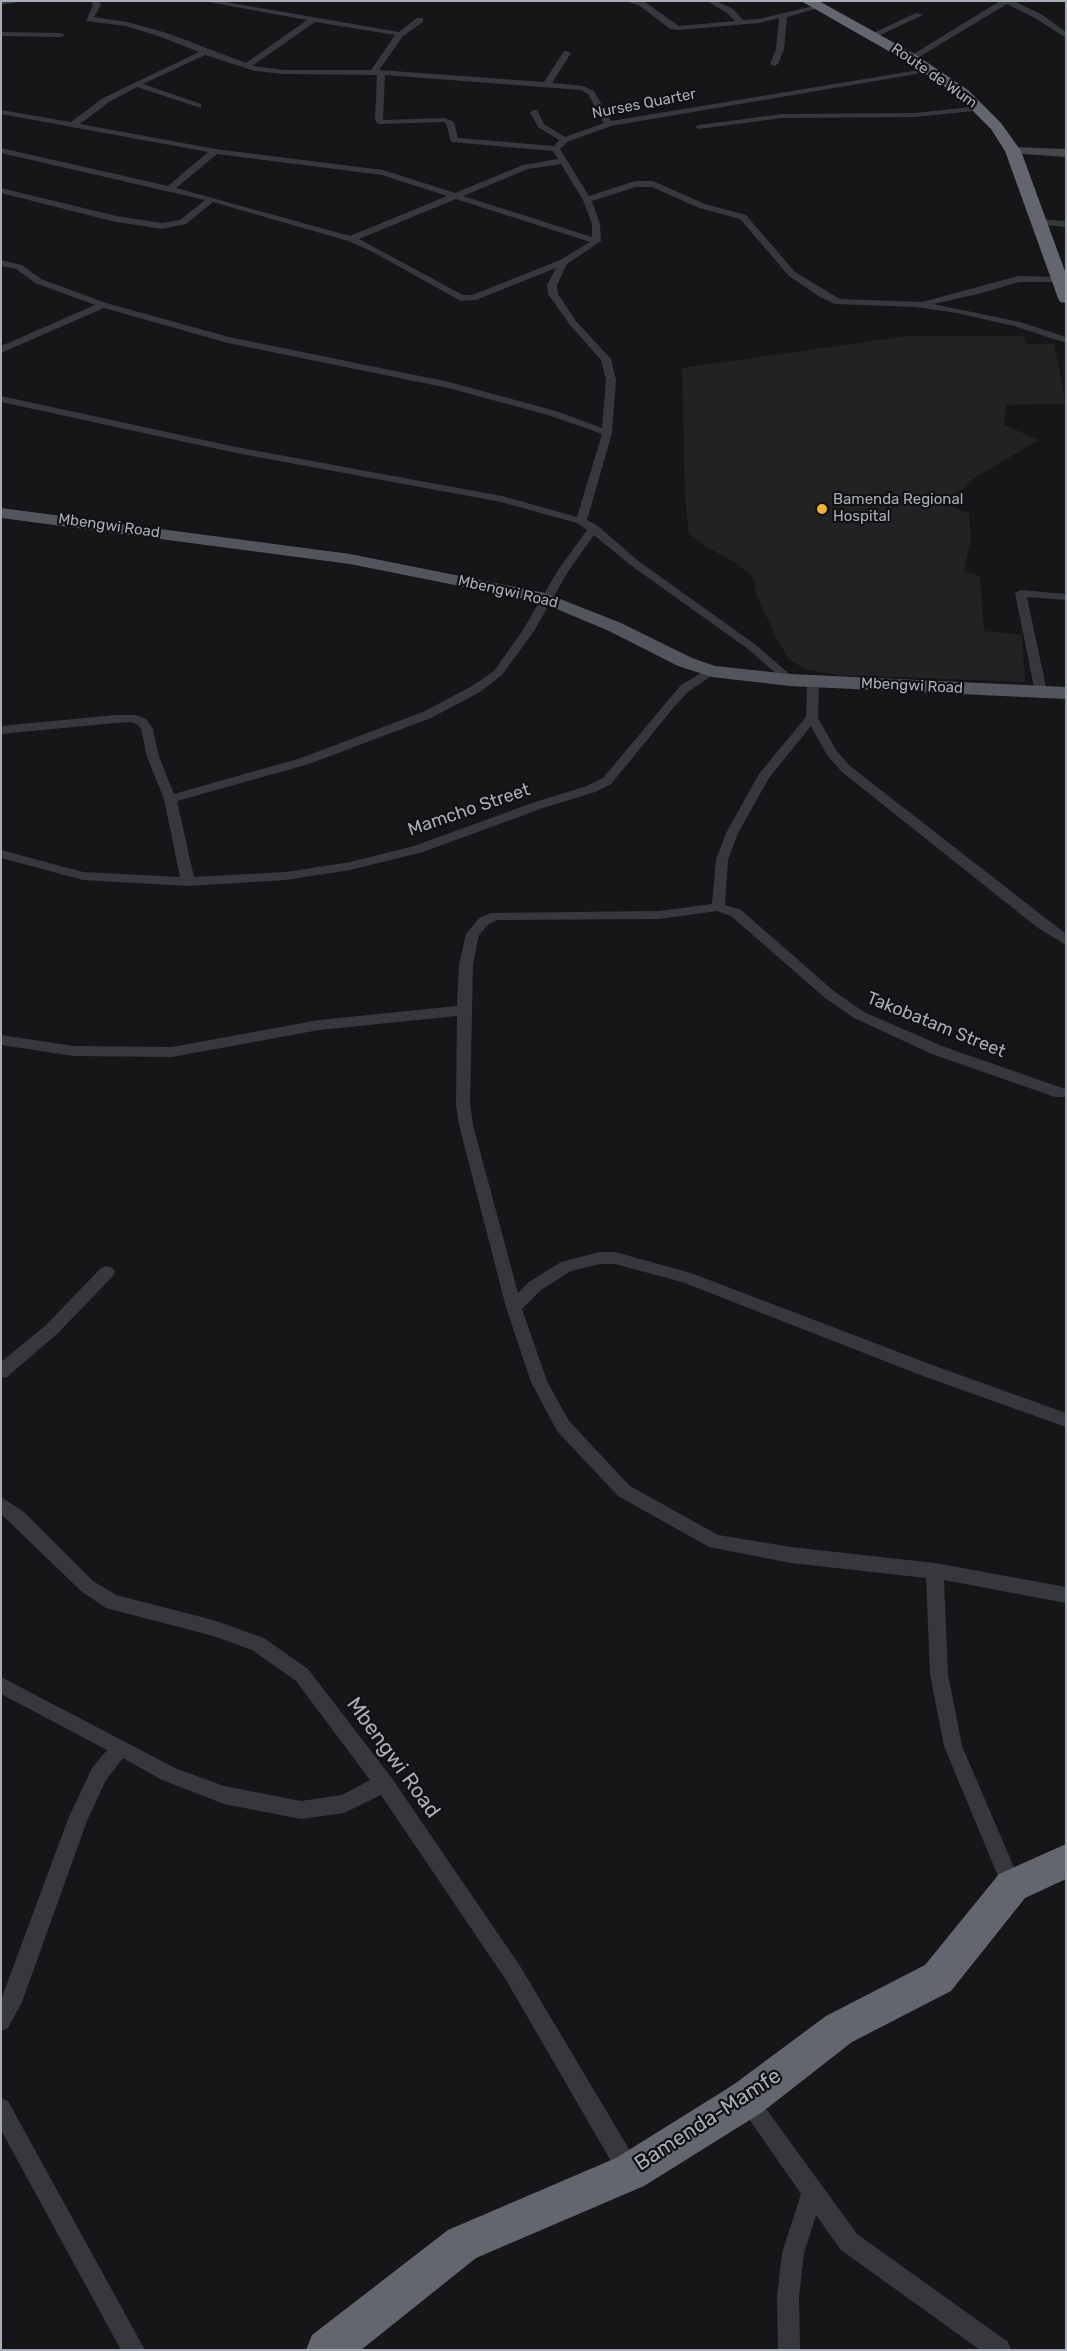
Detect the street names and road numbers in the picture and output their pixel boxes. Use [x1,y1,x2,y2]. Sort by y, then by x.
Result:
street label: Route de Wum [888,40,980,112]
street label: Nurses Quarter [590,85,698,123]
street label: Mbengwi Road [57,510,161,542]
street label: Mbengwi Road [456,572,560,612]
street label: Mbengwi Road [861,674,963,698]
street label: Mamcho Street [405,779,533,841]
street label: Takobatam Street [863,987,1009,1063]
street label: Mbengwi Road [341,1693,445,1823]
street label: Bamenda-Mamfe [630,2063,786,2177]

